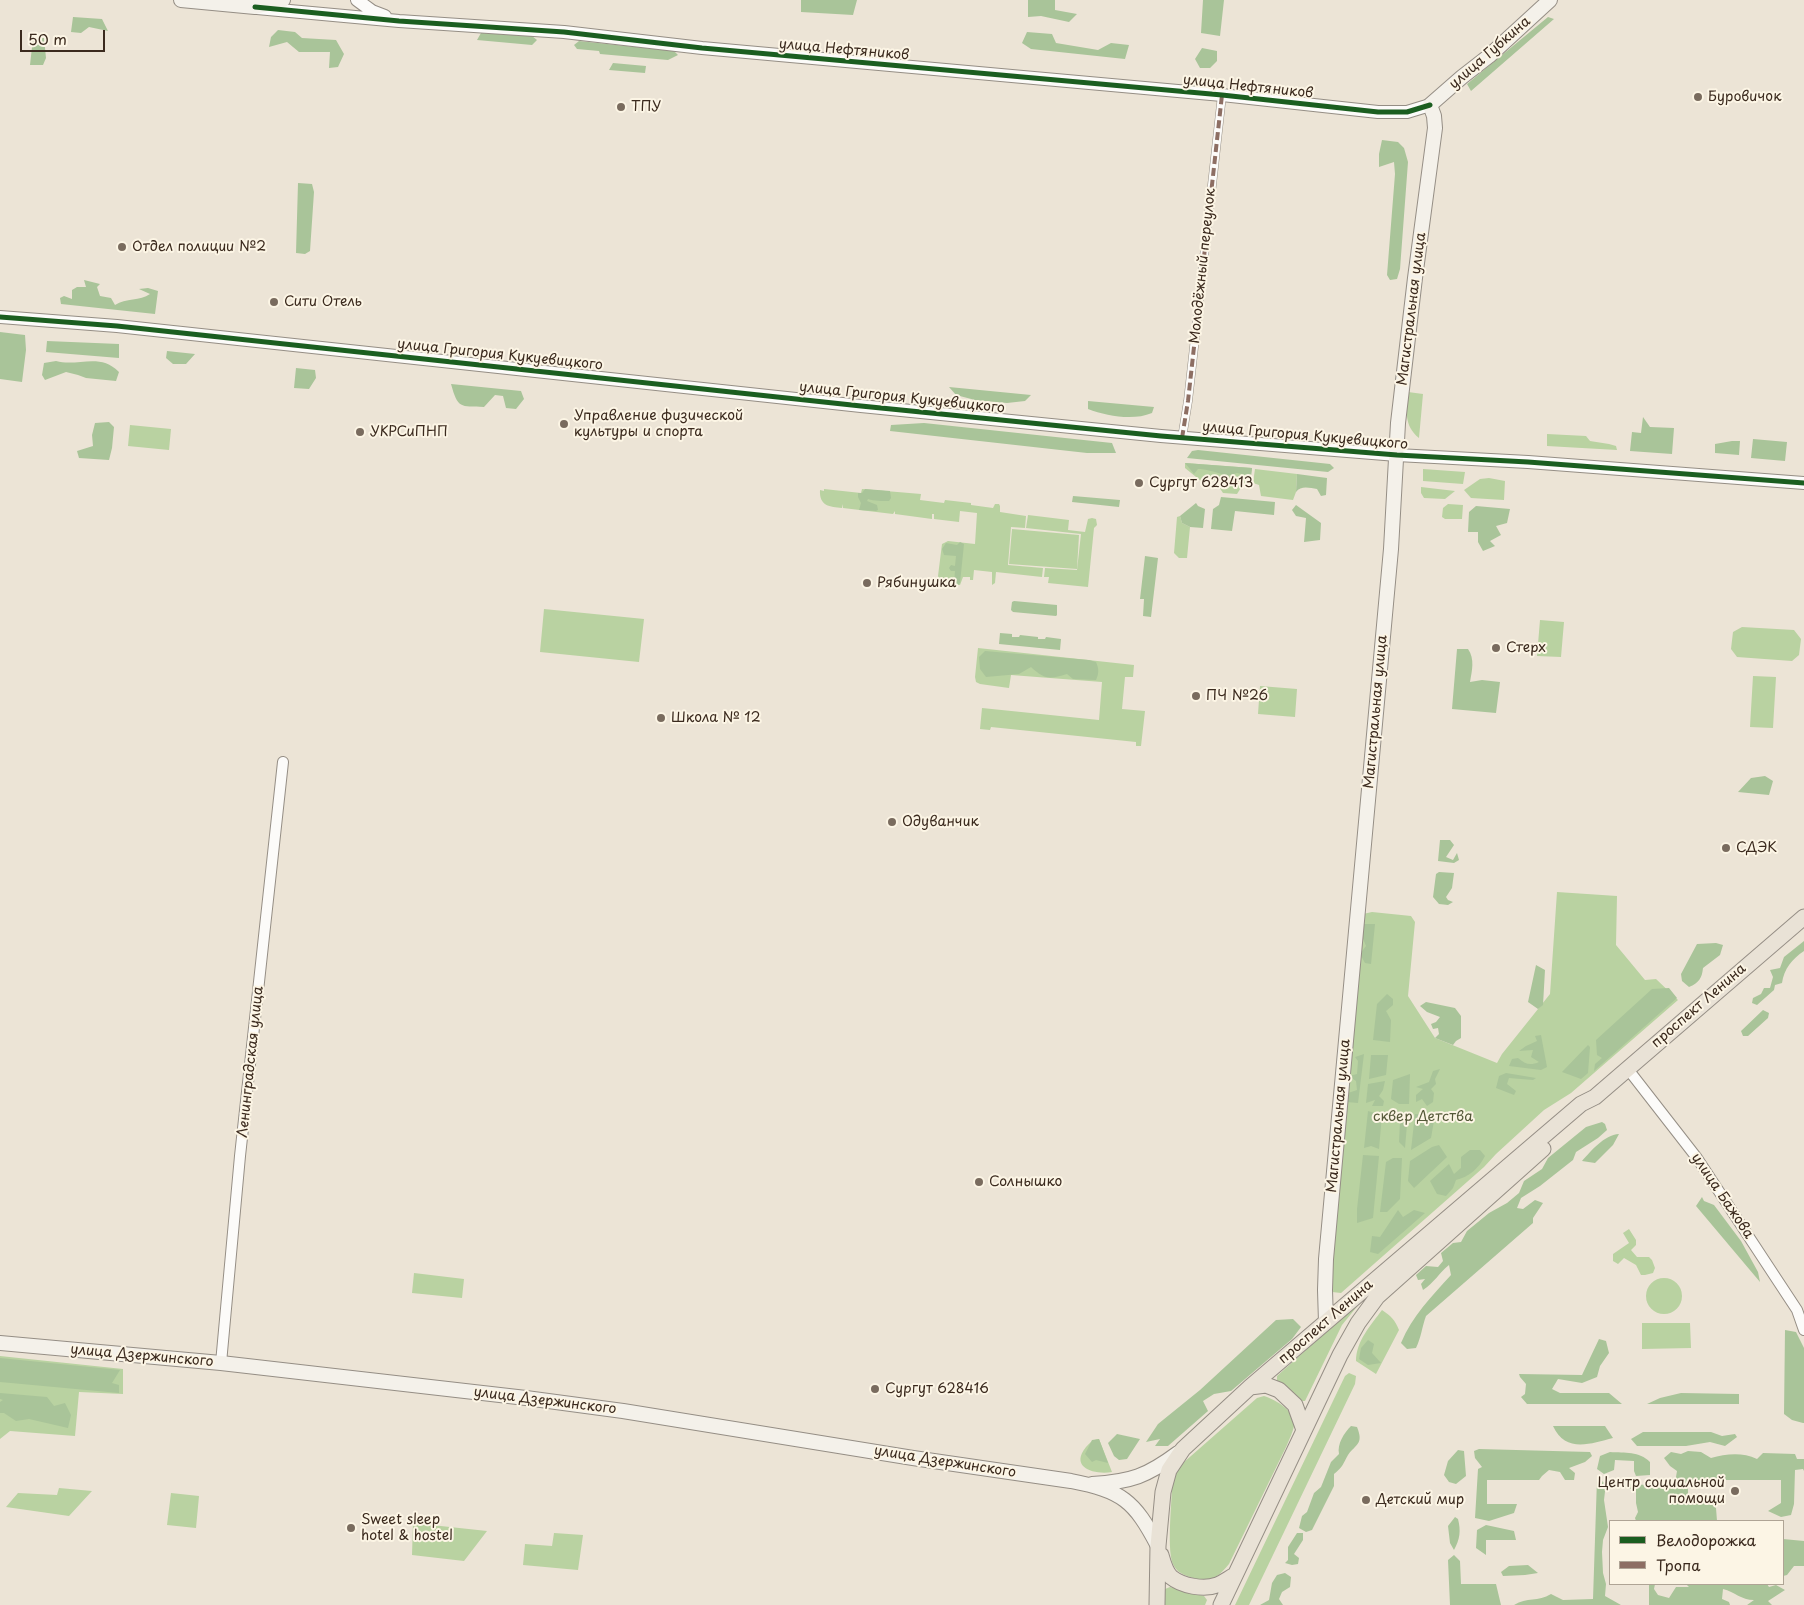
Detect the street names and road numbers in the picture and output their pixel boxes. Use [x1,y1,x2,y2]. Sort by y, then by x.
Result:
street label: улица Губкина [1446,13,1534,93]
street label: улица Нефтяников [778,36,910,64]
street label: улица Нефтяников [1182,72,1314,102]
street label: Молодёжный переулок [1186,188,1220,344]
street label: Магистральная улица [1394,232,1430,386]
street label: улица Григория Кукуевицкого [396,336,604,374]
street label: улица Григория Кукуевицкого [798,379,1006,417]
street label: улица Григория Кукуевицкого [1201,419,1409,453]
street label: Магистральная улица [1361,635,1391,789]
street label: проспект Ленина [1648,960,1750,1052]
street label: Ленинградская улица [235,985,267,1139]
street label: Магистральная улица [1324,1039,1354,1193]
street label: улица Бажова [1687,1150,1757,1242]
street label: проспект Ленина [1275,1276,1377,1368]
street label: улица Дзержинского [70,1341,214,1371]
street label: улица Дзержинского [473,1384,617,1418]
street label: улица Дзержинского [873,1442,1017,1482]

